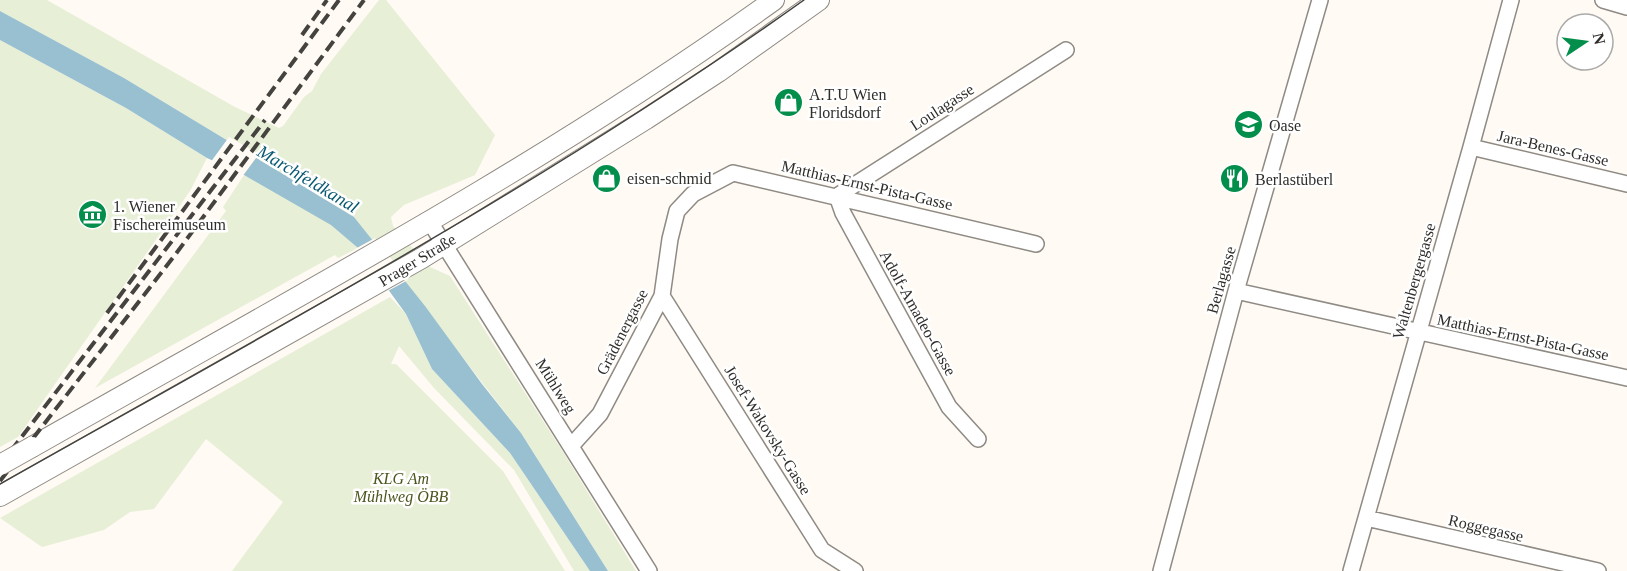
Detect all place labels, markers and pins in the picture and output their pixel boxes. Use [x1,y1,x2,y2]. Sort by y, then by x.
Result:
place label: A.T.U Wien Floridsdorf [809,86,886,121]
shop icon: A.T.U Wien Floridsdorf [772,87,804,119]
school or university icon: Oase [1232,109,1264,141]
place label: Oase [1269,117,1301,134]
shop icon: eisen-schmid [590,162,622,194]
restaurant icon: Berlastüberl [1218,163,1250,195]
place label: eisen-schmid [627,170,711,187]
place label: Berlastüberl [1255,171,1334,188]
place label: 1. Wiener Fischereimuseum [113,198,226,233]
museum icon: 1. Wiener Fischereimuseum [76,199,108,231]

